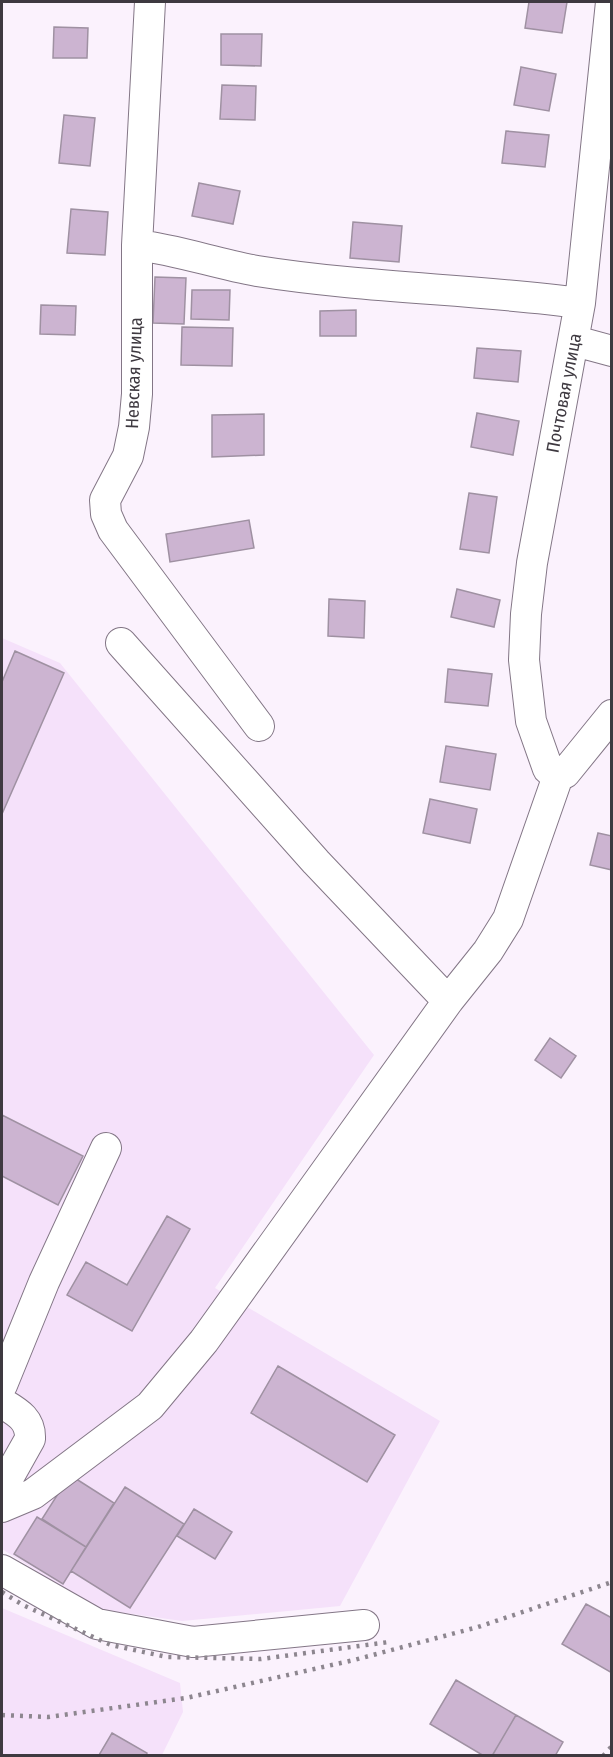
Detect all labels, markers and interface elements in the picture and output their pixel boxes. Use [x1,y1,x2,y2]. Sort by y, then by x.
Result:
street label: Невская улица [121,317,147,429]
street label: Почтовая улица [542,331,586,455]

